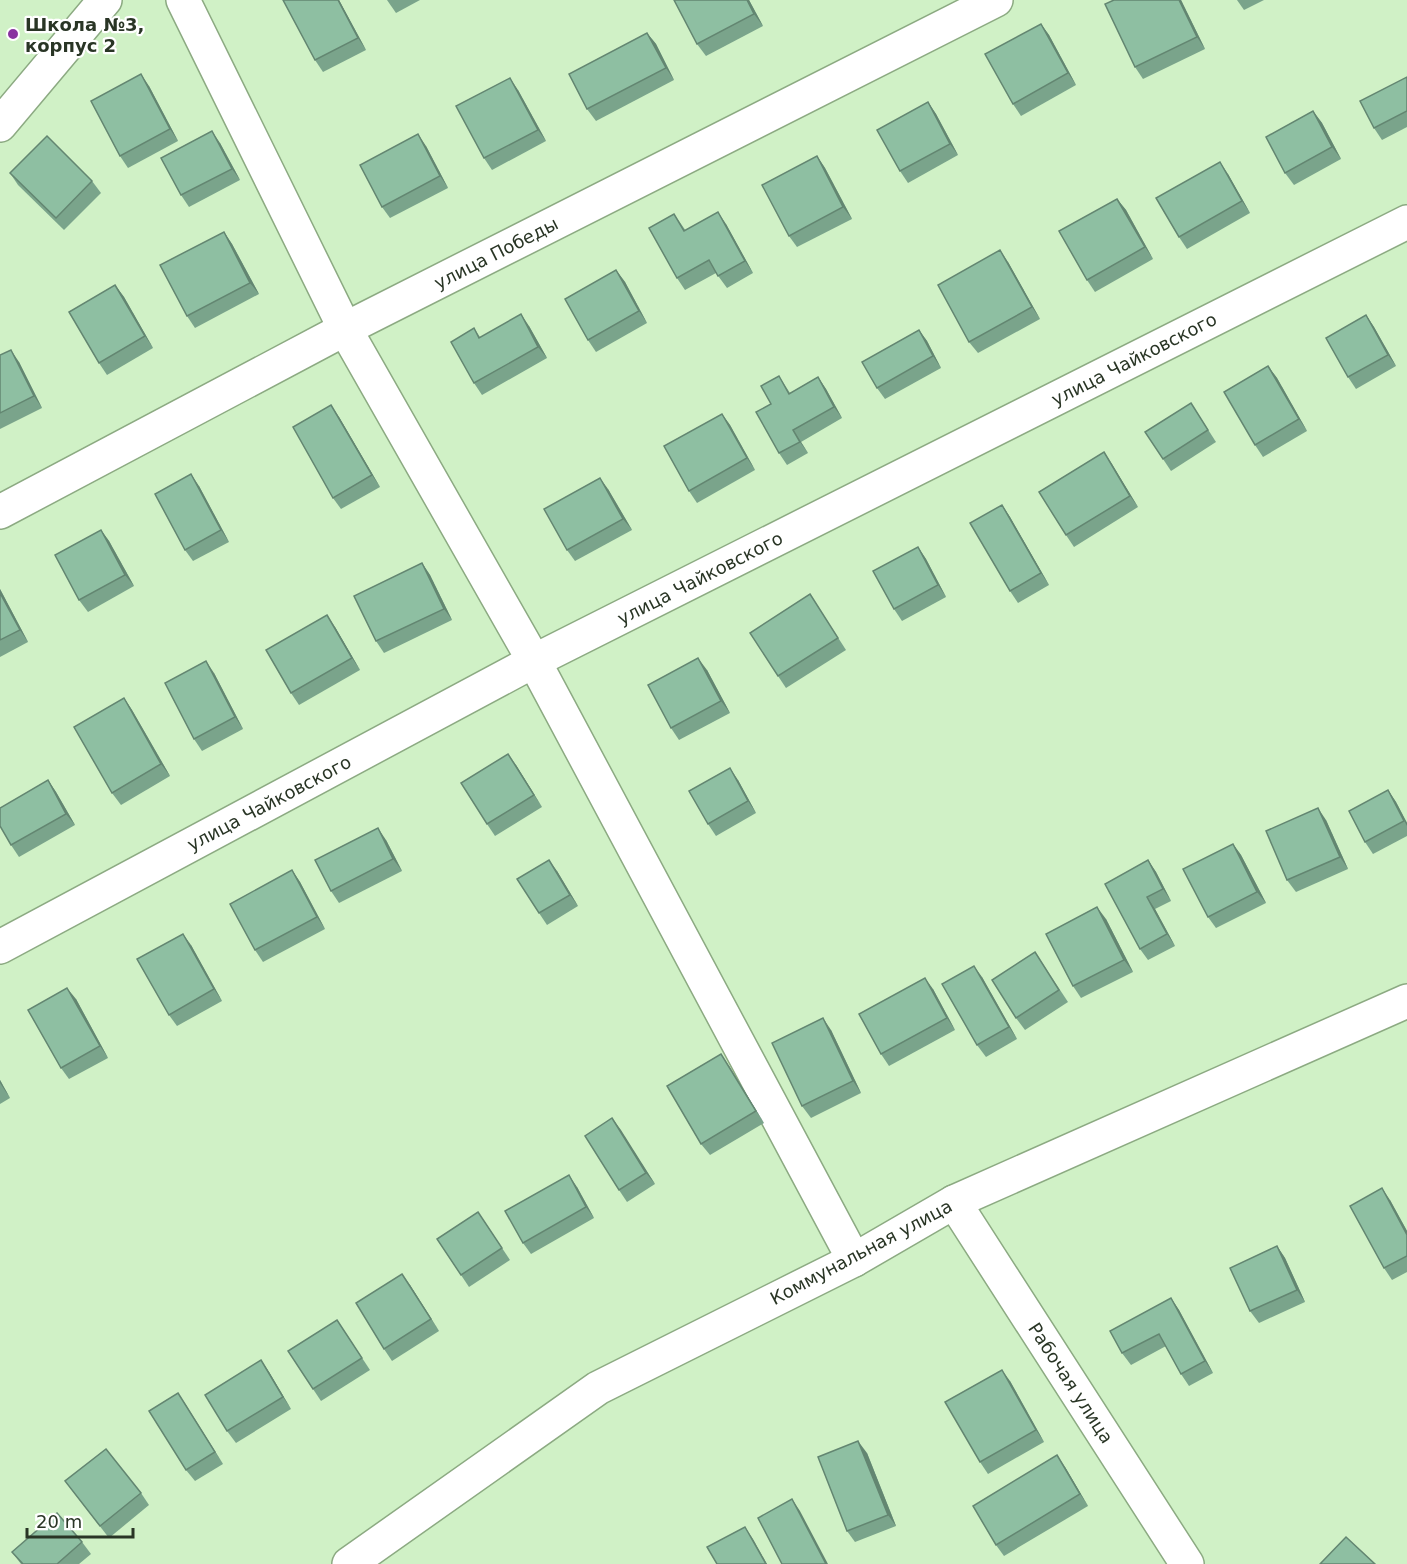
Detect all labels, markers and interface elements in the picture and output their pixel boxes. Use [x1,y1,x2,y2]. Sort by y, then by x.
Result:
place label: Школа №3, корпус 2 [25,14,144,56]
marker: Школа №3, корпус 2 [6,27,20,41]
street label: улица Победы [431,213,561,293]
street label: улица Чайковского [1048,308,1220,410]
street label: улица Чайковского [614,527,786,629]
street label: улица Чайковского [183,751,355,855]
street label: Коммунальная улица [766,1195,956,1309]
street label: Рабочая улица [1024,1319,1118,1447]
scale bar [27,1501,134,1539]
text: 20 m [36,1511,82,1532]

